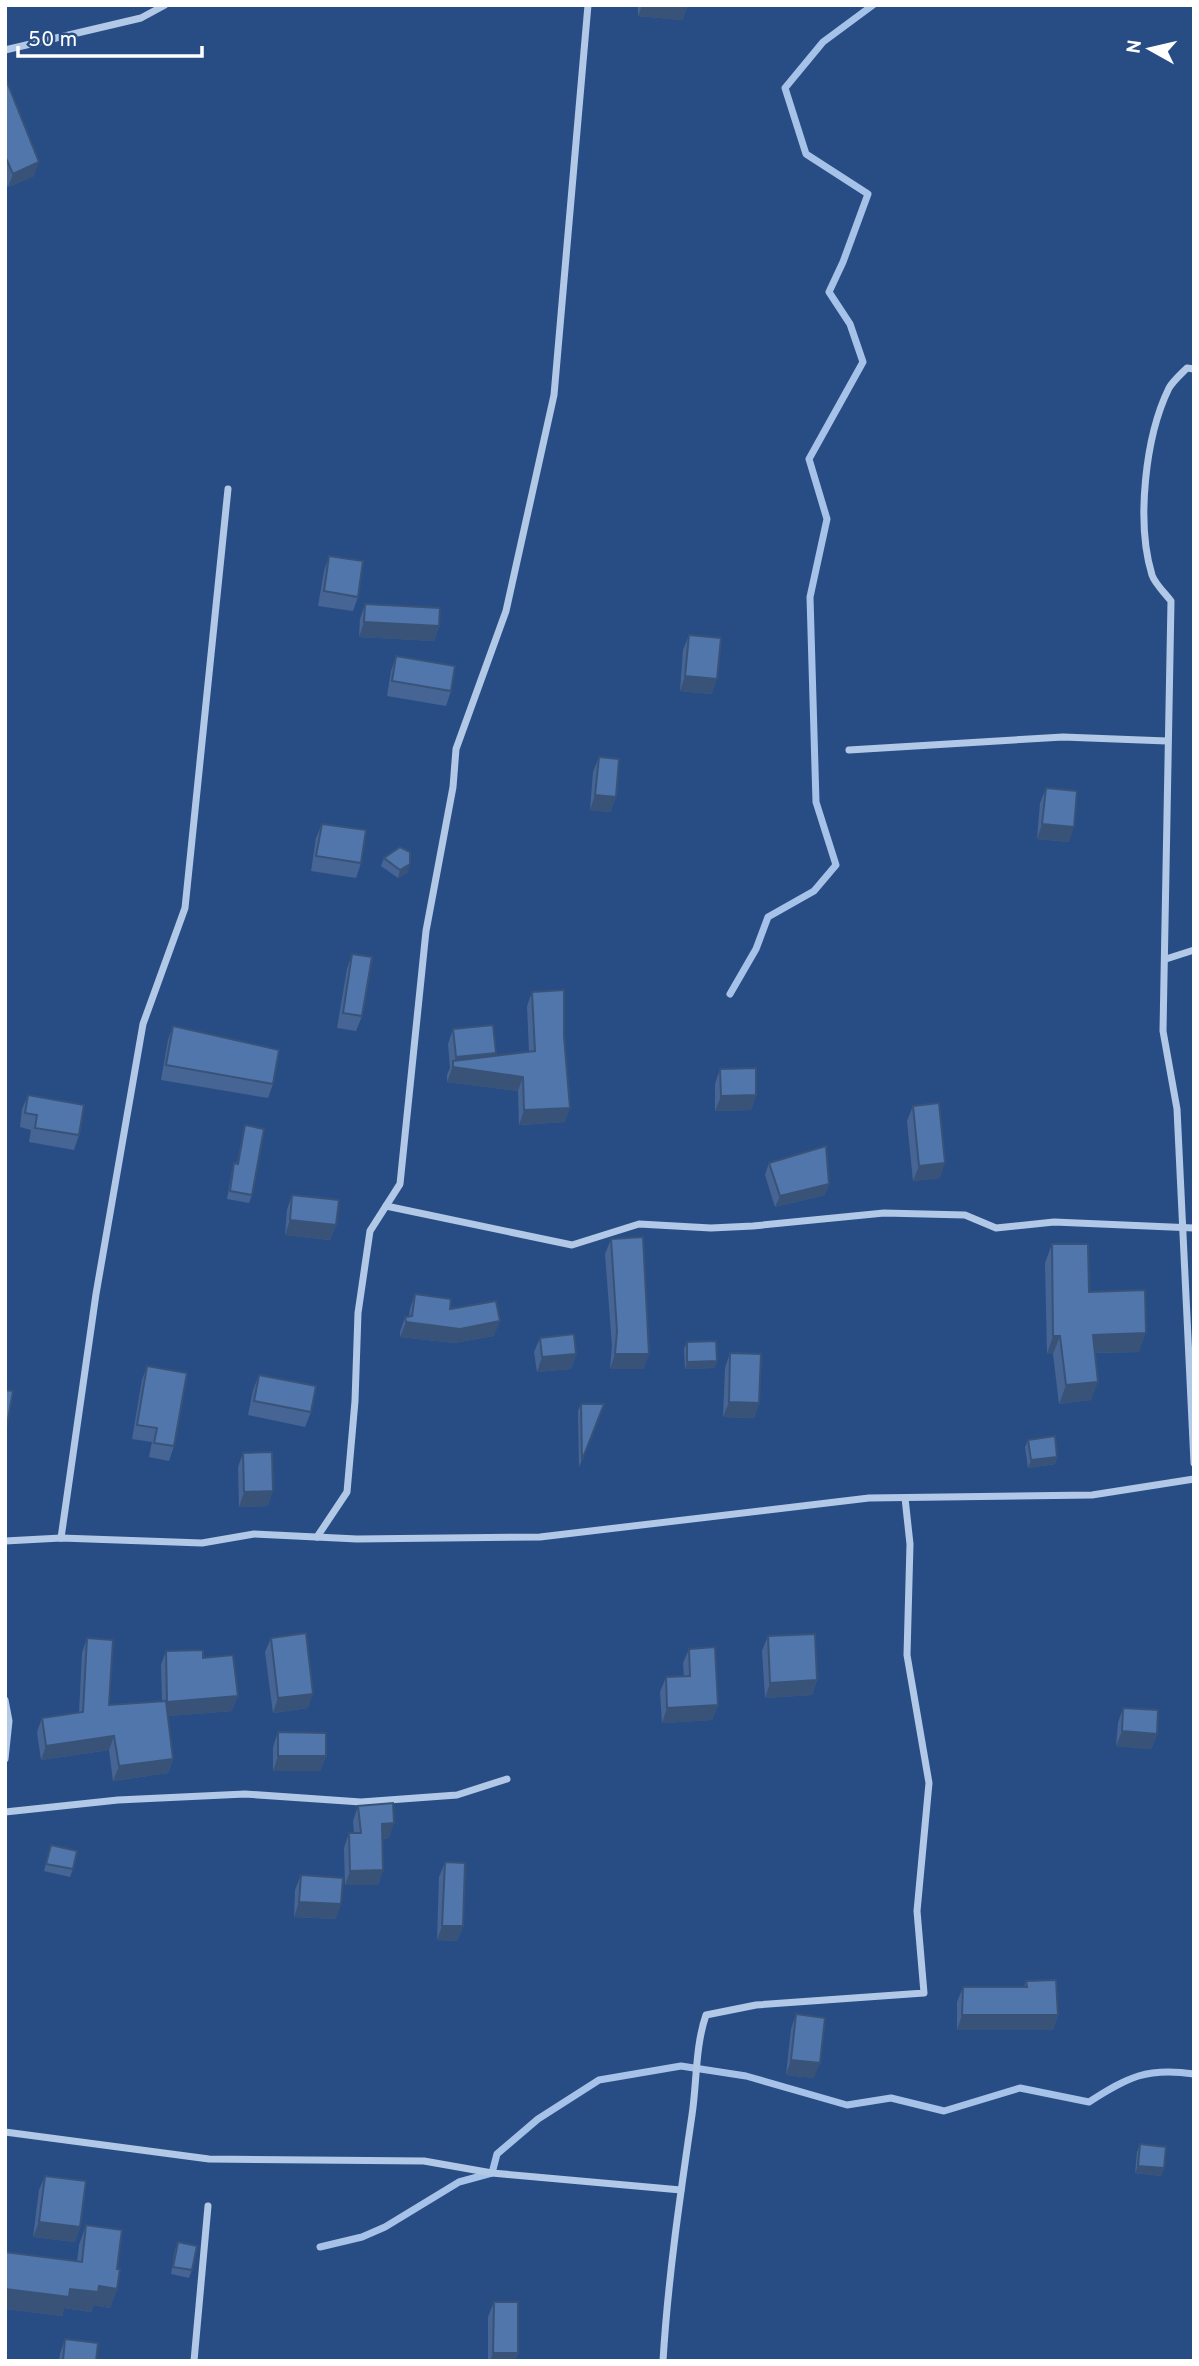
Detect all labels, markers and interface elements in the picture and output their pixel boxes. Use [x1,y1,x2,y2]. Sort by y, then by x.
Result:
scale bar [18,14,201,58]
north arrow [1115,14,1185,84]
text: 50 m [28,27,77,54]
text: N [1122,38,1148,55]

